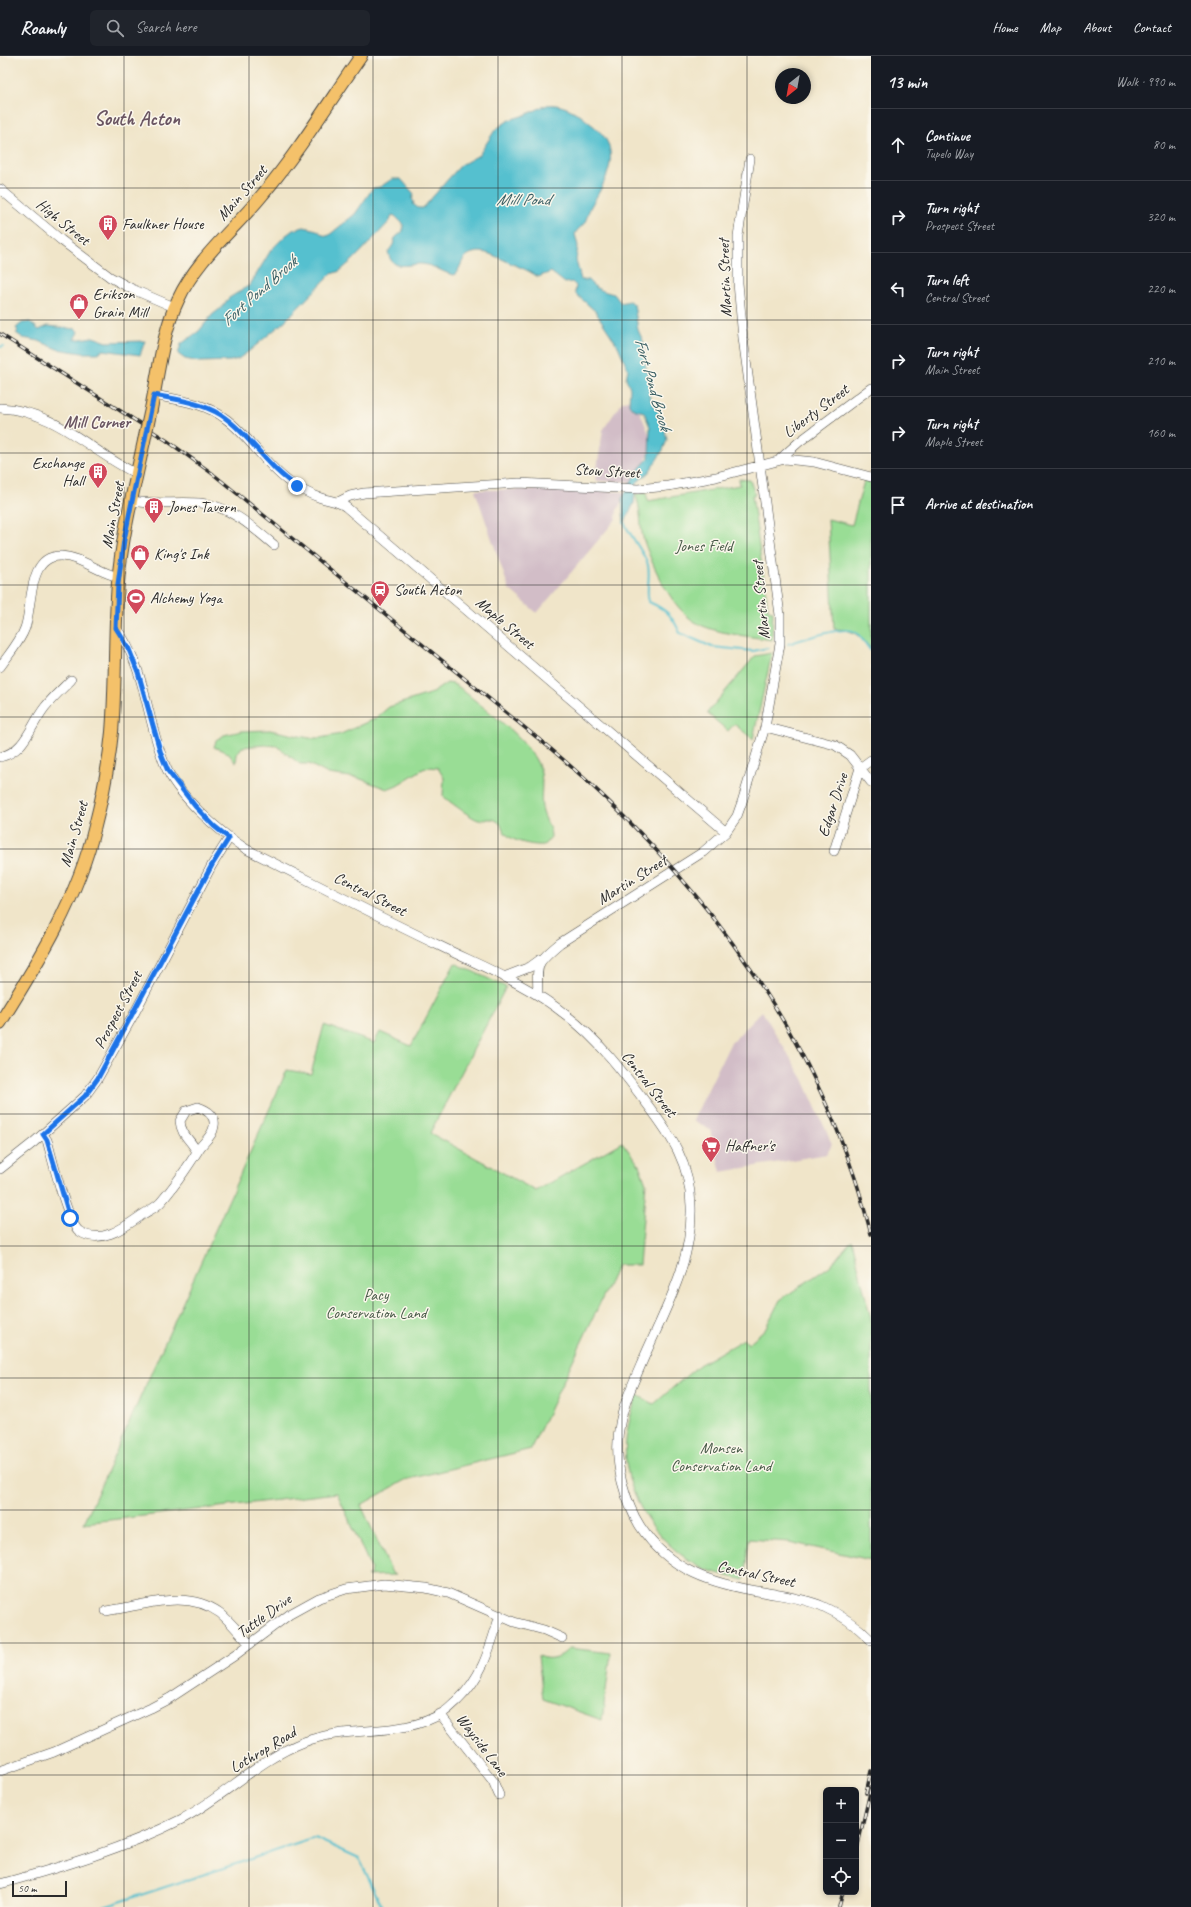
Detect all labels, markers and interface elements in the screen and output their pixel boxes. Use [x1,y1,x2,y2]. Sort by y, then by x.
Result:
search box [90,10,370,46]
text: Roamly [20,16,66,40]
icon: search [104,17,126,39]
text: Search here [136,18,197,37]
text: Home [992,19,1018,36]
text: Map [1040,19,1061,36]
text: About [1083,19,1111,36]
text: Contact [1133,19,1171,36]
north arrow [775,68,811,104]
text: 13 min [887,72,927,93]
text: Walk · 990 m [1116,74,1175,90]
district label: South Acton [94,106,181,131]
text: Continue [925,127,970,146]
icon: ahead [887,134,909,156]
text: 80 m [1153,137,1175,153]
text: Tupelo Way [925,146,973,162]
street label: Main Street [212,160,273,225]
water label: Mill Pond [496,189,555,210]
street label: High Street [32,194,95,251]
text: Turn right [925,199,978,218]
icon: right [887,206,909,228]
text: 320 m [1147,209,1175,225]
building icon: Faulkner House [97,213,119,241]
place label: Faulkner House [122,214,205,234]
text: Prospect Street [925,218,994,234]
street label: Martin Street [714,236,736,318]
water label: Fort Pond Brook [217,249,304,330]
text: Turn left [925,271,968,290]
icon: left [887,278,909,300]
text: 220 m [1147,281,1175,297]
place label: Erikson Grain Mill [93,284,151,322]
text: Central Street [925,290,989,306]
shop icon: Erikson Grain Mill [68,292,90,320]
water label: Fort Pond Brook [630,336,677,436]
text: Turn right [925,343,978,362]
icon: right [887,350,909,372]
text: 210 m [1147,353,1175,369]
text: Main Street [925,362,980,378]
street label: Liberty Street [779,379,854,442]
district label: Mill Corner [64,412,132,433]
text: Turn right [925,415,978,434]
icon: right [887,422,909,444]
text: 160 m [1147,425,1175,441]
text: Maple Street [925,434,983,450]
place label: Exchange Hall [32,453,87,491]
street label: Stow Street [574,459,642,483]
building icon: Exchange Hall [87,461,109,489]
route end [288,477,306,495]
street label: Main Street [97,478,130,550]
icon: arrive [887,494,909,516]
text: Arrive at destination [925,495,1032,514]
building icon: Jones Tavern [143,496,165,524]
place label: Jones Tavern [167,497,237,517]
park label: Jones Field [675,536,735,556]
shop icon: King's Ink [129,543,151,571]
place label: King's Ink [154,544,210,564]
street label: Martin Street [747,557,774,640]
station icon: South Acton [369,579,391,607]
place label: South Acton [394,580,463,600]
sports icon: Alchemy Yoga [125,587,147,615]
place label: Alchemy Yoga [150,588,224,608]
street label: Maple Street [471,593,540,655]
street label: Edgar Drive [813,769,853,839]
street label: Main Street [55,797,93,869]
street label: Martin Street [593,849,673,909]
street label: Central Street [330,867,411,922]
street label: Prospect Street [89,966,148,1052]
street label: Central Street [617,1047,682,1122]
supermarket icon: Haffner's [700,1135,722,1163]
place label: Haffner's [725,1136,776,1156]
route start [61,1209,79,1227]
park label: Pacy Conservation Land [326,1285,429,1323]
park label: Monsen Conservation Land [671,1438,774,1476]
street label: Central Street [716,1556,798,1592]
street label: Tuttle Drive [233,1588,297,1643]
street label: Wayside Lane [452,1710,513,1782]
street label: Lothrop Road [226,1721,302,1778]
map controls [823,1787,859,1895]
button: + [823,1787,859,1823]
button: − [823,1823,859,1859]
button: locate [823,1859,859,1895]
scale bar [12,1879,67,1898]
text: 50 m [18,1881,37,1895]

